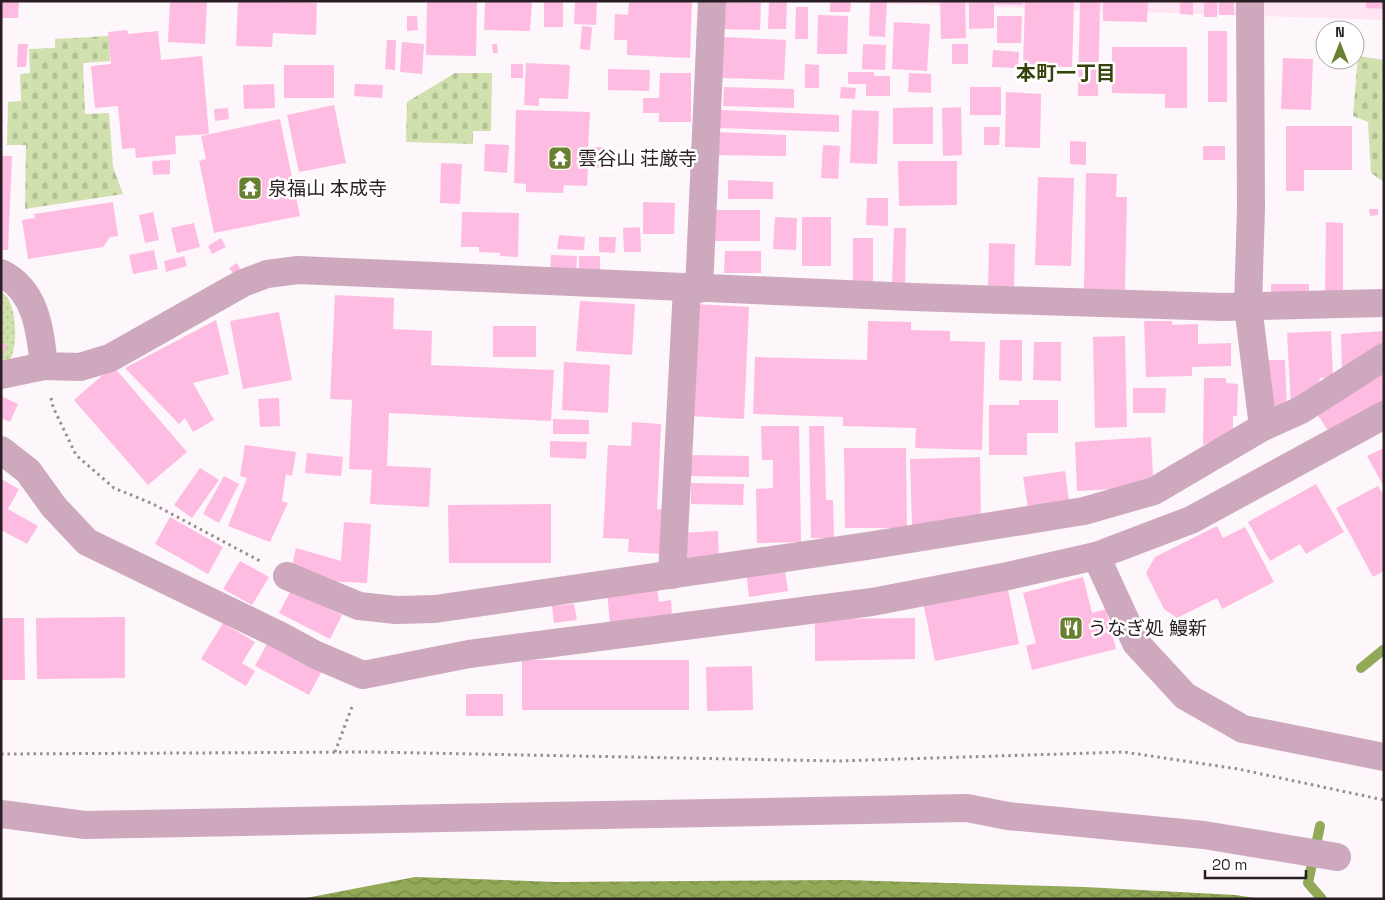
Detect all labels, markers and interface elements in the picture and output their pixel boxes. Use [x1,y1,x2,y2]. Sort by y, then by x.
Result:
north arrow [1315,20,1365,70]
text: N [1335,23,1345,41]
district label: 本町一丁目 [1016,60,1116,86]
temple icon: 雲谷山 荘厳寺 [547,145,573,171]
place label: 雲谷山 荘厳寺 [578,146,697,171]
temple icon: 泉福山 本成寺 [237,175,263,201]
place label: 泉福山 本成寺 [268,176,387,201]
restaurant icon: うなぎ処 鰻新 [1058,615,1084,641]
place label: うなぎ処 鰻新 [1088,616,1207,641]
scale bar [1205,848,1306,880]
text: 20 m [1212,855,1247,874]

